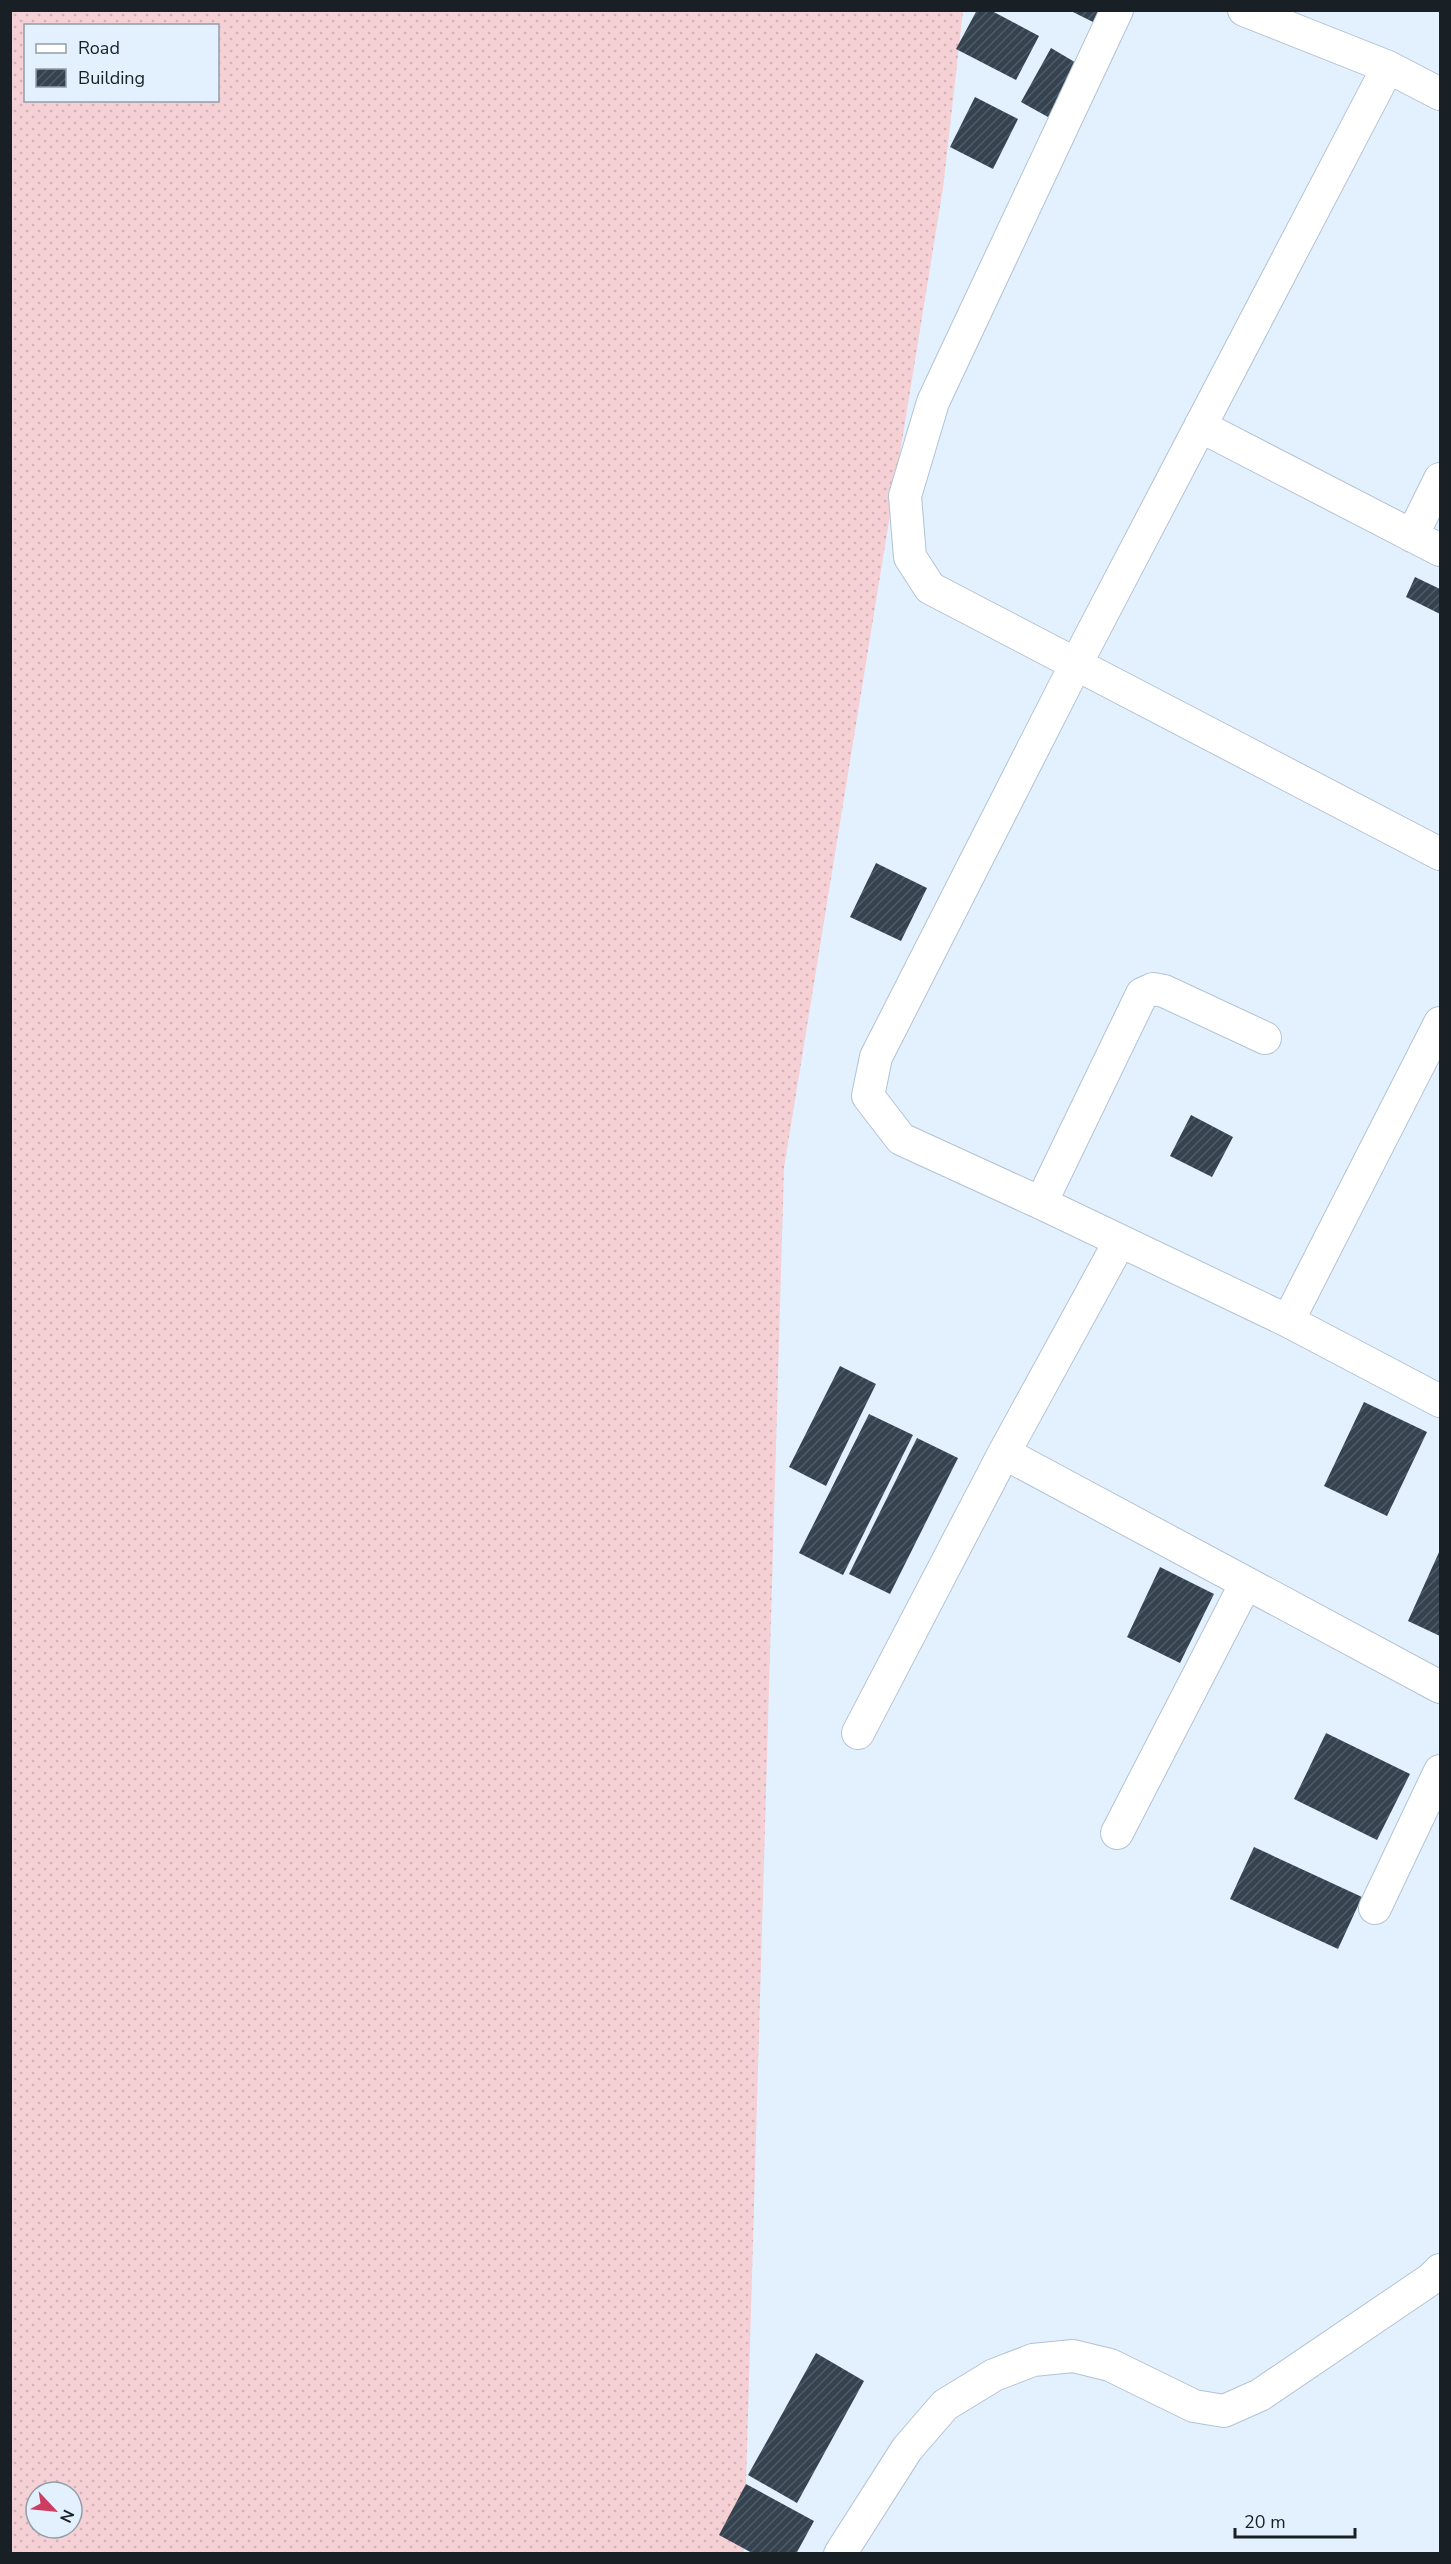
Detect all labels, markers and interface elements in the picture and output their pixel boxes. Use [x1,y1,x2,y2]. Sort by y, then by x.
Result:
legend [24,24,219,102]
text: Road [78,36,120,60]
text: Building [78,66,145,90]
north arrow [24,2480,84,2540]
scale bar [1235,2501,1355,2539]
text: N [54,2506,79,2526]
text: 20 m [1244,2510,1286,2534]

